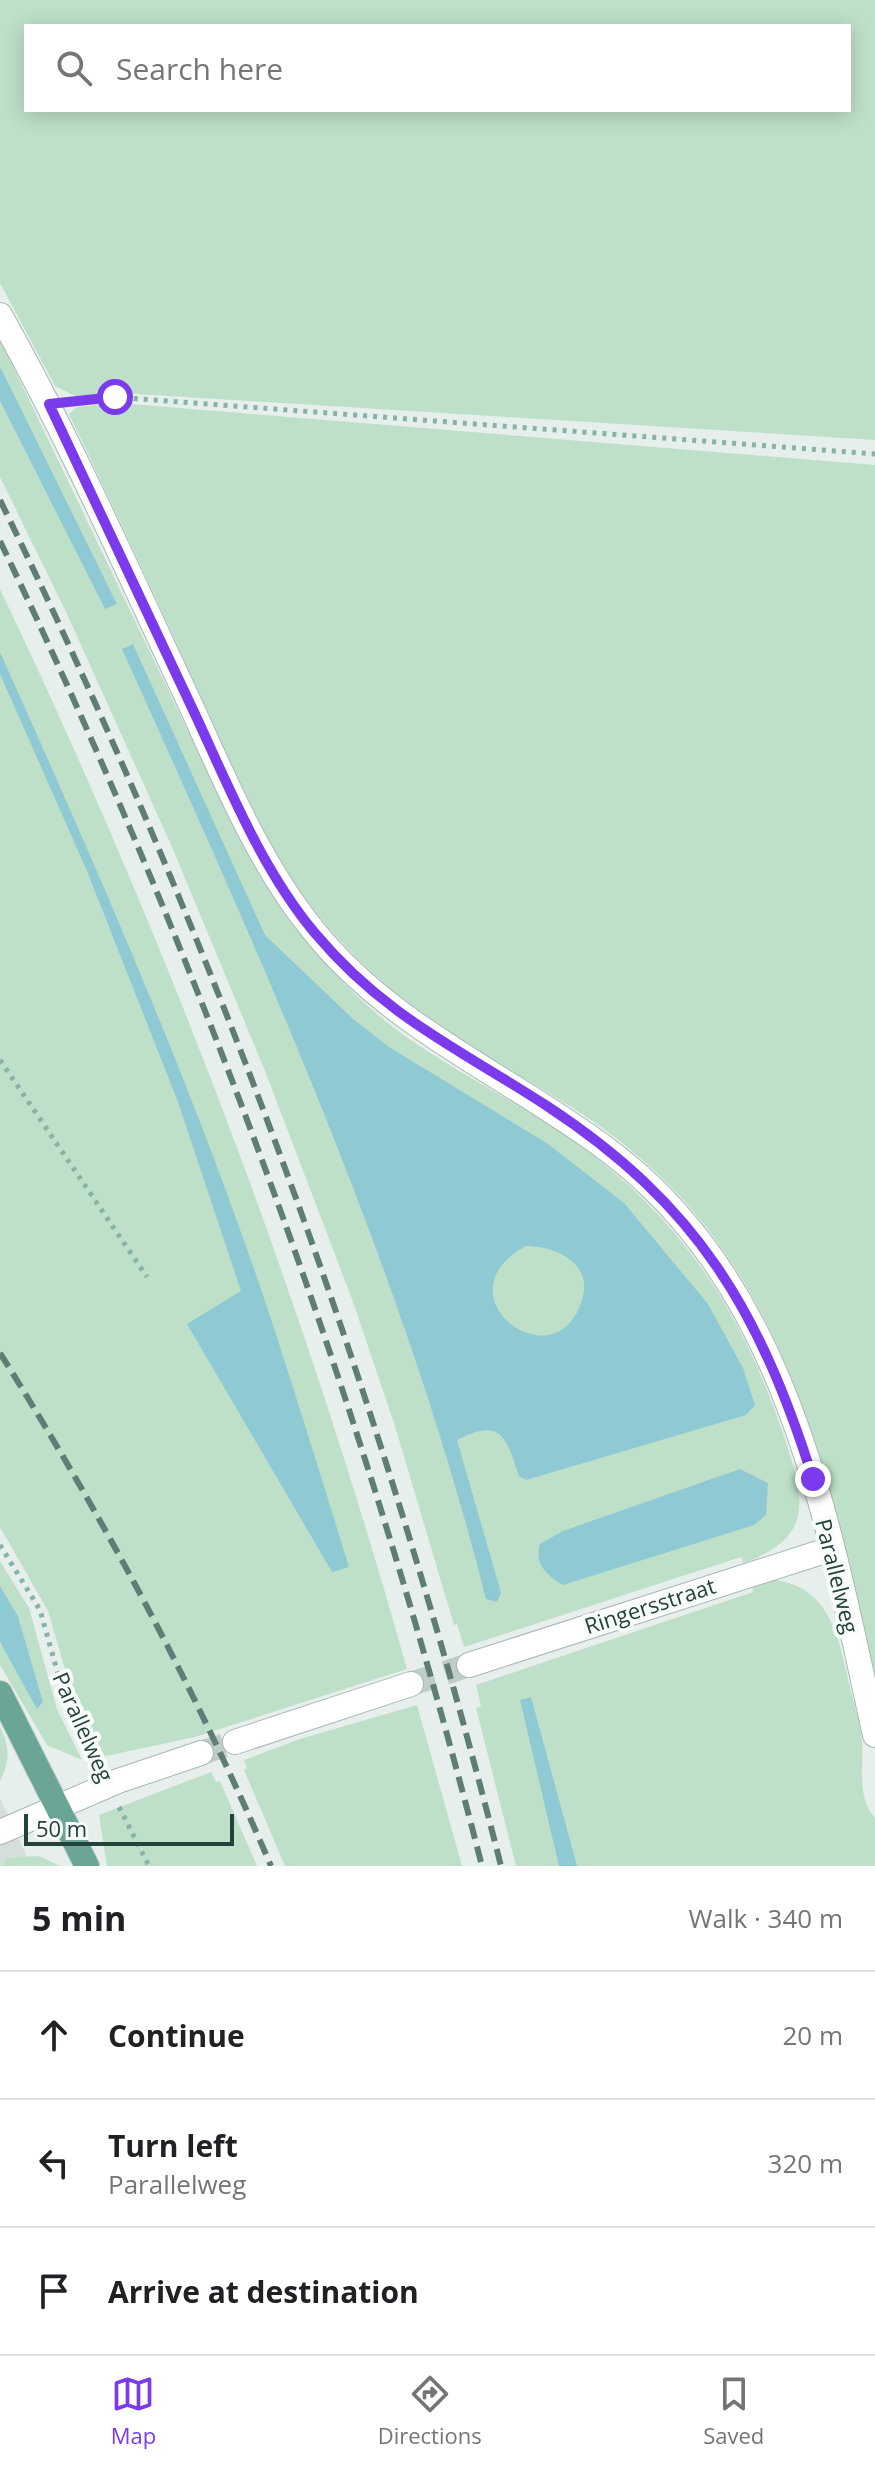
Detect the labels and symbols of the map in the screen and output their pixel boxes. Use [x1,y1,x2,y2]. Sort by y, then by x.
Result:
route start [97,379,133,415]
route end [795,1461,831,1497]
street label: Parallelweg [809,1515,867,1636]
street label: Ringersstraat [580,1570,719,1640]
street label: Parallelweg [46,1667,121,1786]
scale bar [24,1810,234,1846]

